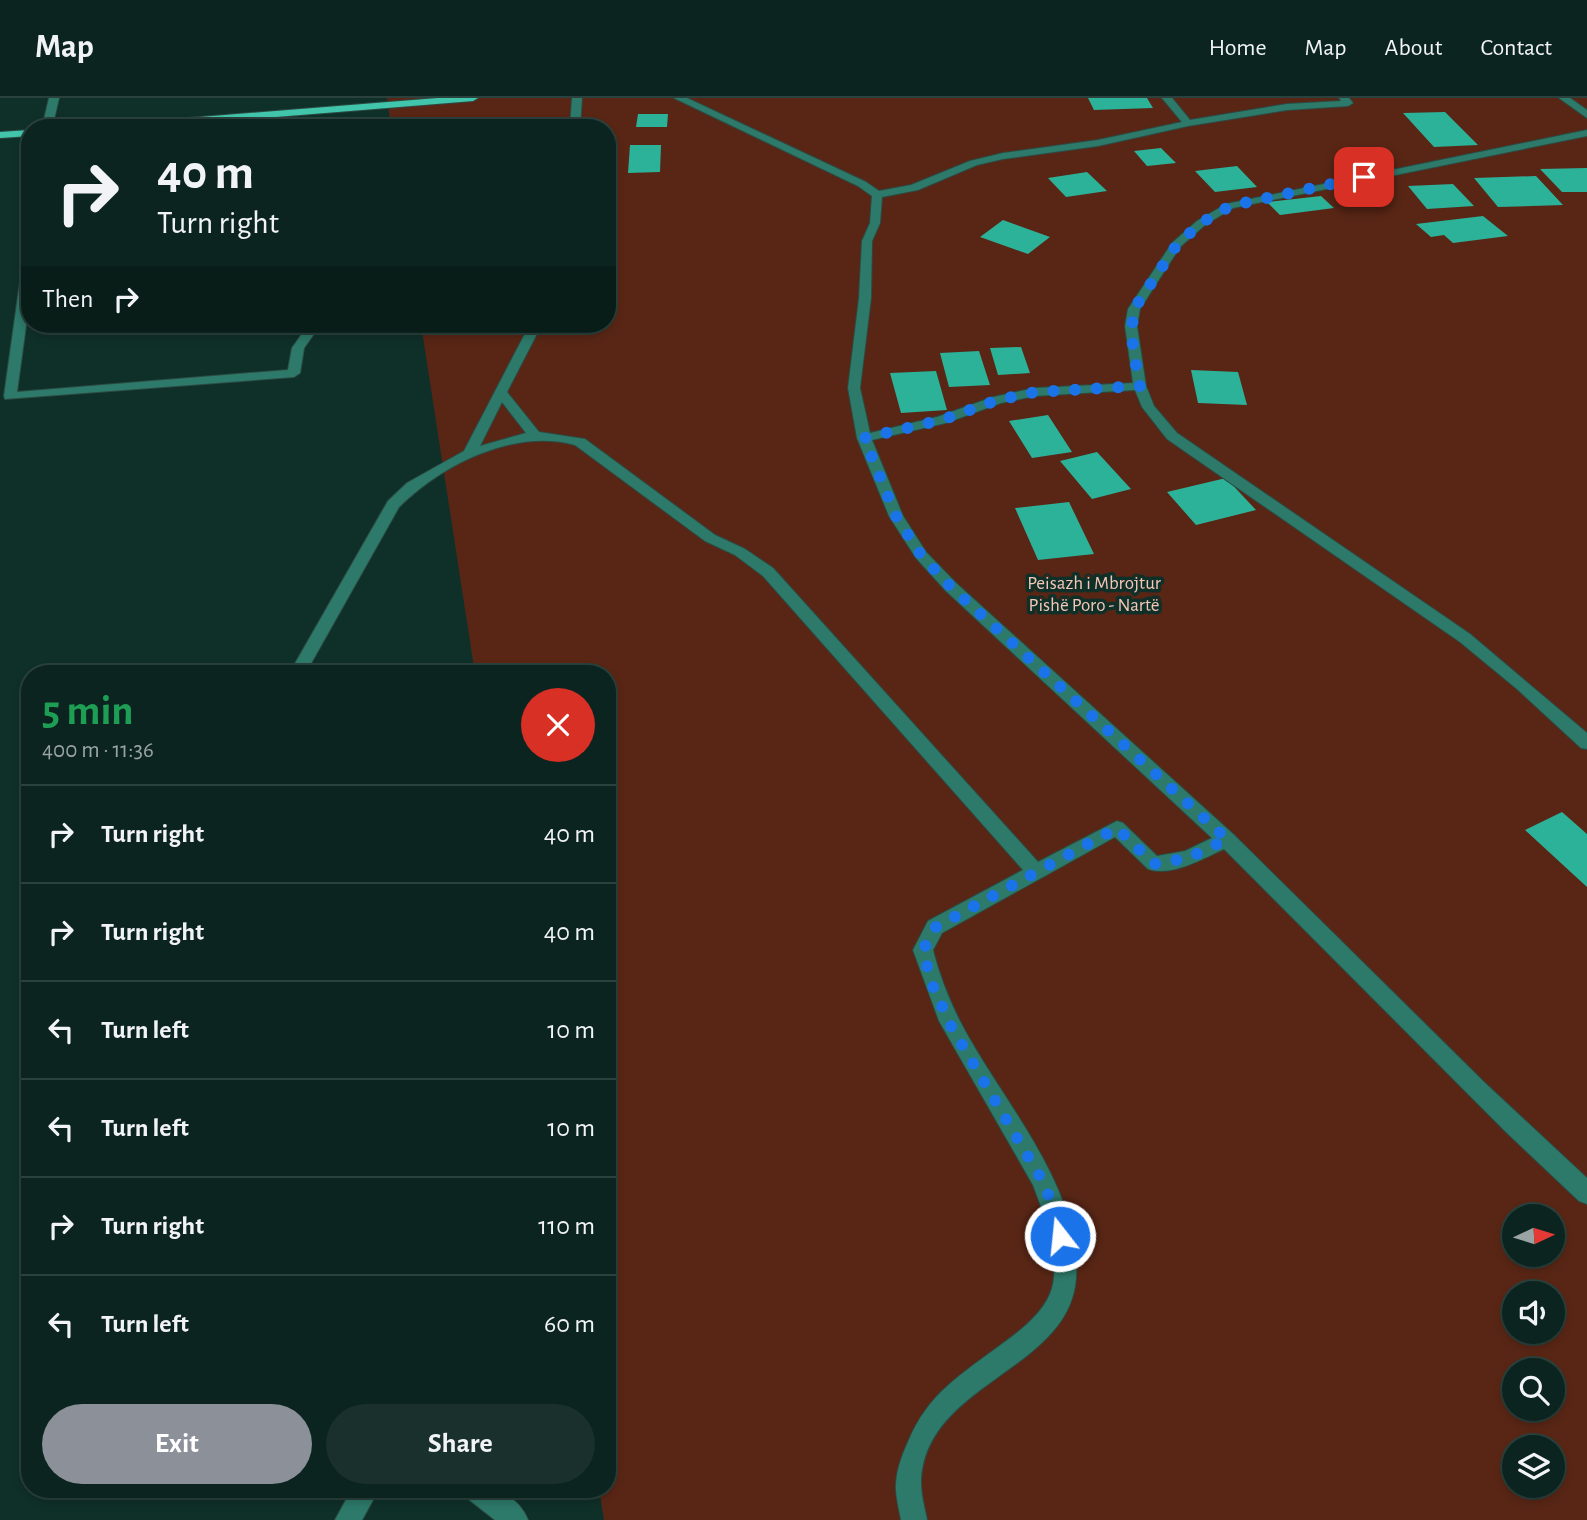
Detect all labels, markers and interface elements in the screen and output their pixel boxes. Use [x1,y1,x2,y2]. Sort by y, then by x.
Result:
text: Map [35,31,94,64]
text: Home [1209,36,1267,60]
text: Map [1305,36,1347,60]
text: About [1385,36,1442,60]
text: Contact [1480,36,1552,60]
icon: right [42,147,133,238]
pin [1334,147,1394,207]
text: 40 m [157,149,254,198]
icon: arrive [1345,158,1383,196]
text: Turn right [157,207,279,239]
icon: right [107,280,145,318]
text: Then [42,286,93,312]
park label: Peisazh i Mbrojtur Pishë Poro - Nartë [1027,574,1161,615]
button: close [521,688,595,762]
text: 5 min [42,690,134,732]
text: 400 m · 11:36 [42,739,154,762]
icon: right [42,815,80,853]
text: Turn right [101,821,204,847]
text: 40 m [544,821,595,847]
icon: right [42,913,80,951]
text: Turn right [101,919,204,945]
text: 40 m [544,919,595,945]
icon: left [42,1011,80,1049]
text: Turn left [101,1017,189,1043]
text: 10 m [547,1017,595,1043]
icon: left [42,1109,80,1147]
text: Turn left [101,1115,189,1141]
text: 10 m [547,1115,595,1141]
position arrow [1023,1199,1097,1273]
north arrow [1502,1204,1564,1267]
map controls [1502,1204,1565,1498]
icon: right [42,1207,80,1245]
text: Turn right [101,1213,204,1239]
text: 110 m [538,1213,595,1239]
button: sound [1502,1281,1565,1344]
icon: left [42,1305,80,1343]
text: Turn left [101,1311,189,1337]
text: 60 m [544,1311,595,1337]
button: search [1502,1358,1565,1421]
button: Exit [42,1404,312,1484]
button: Share [326,1404,595,1484]
button: layers [1502,1435,1565,1498]

